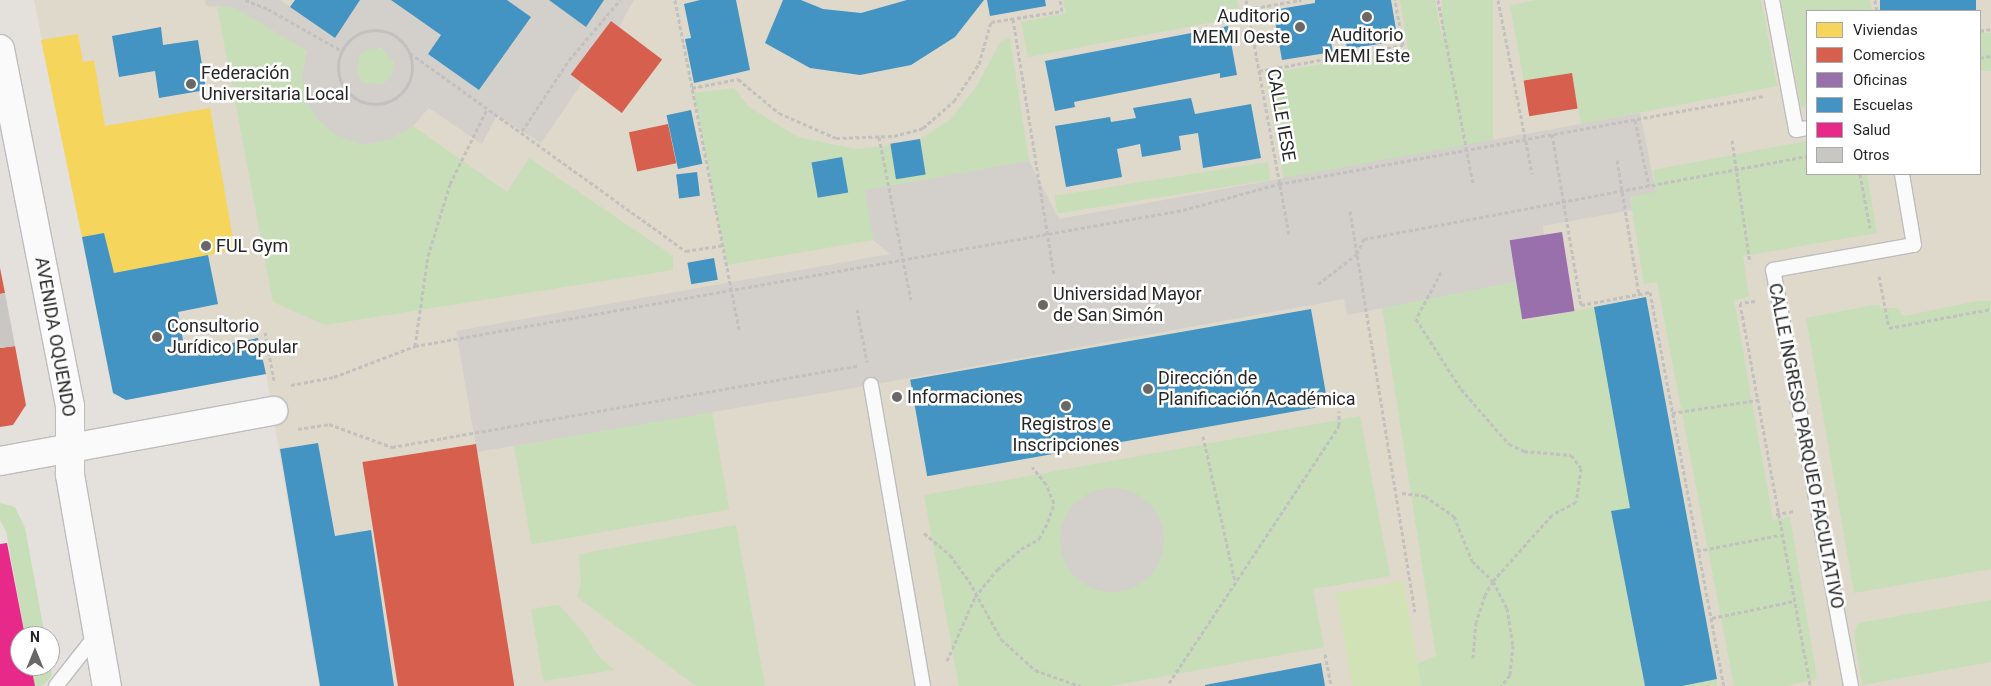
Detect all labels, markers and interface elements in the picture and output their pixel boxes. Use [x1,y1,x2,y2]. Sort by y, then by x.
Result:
place label: Auditorio MEMI Oeste [1192,6,1290,48]
legend [1806,10,1981,175]
marker: Auditorio MEMI Este [1361,11,1373,23]
marker: Auditorio MEMI Oeste [1294,21,1306,33]
text: Viviendas [1853,21,1918,39]
place label: Auditorio MEMI Este [1324,25,1410,68]
text: Comercios [1853,46,1925,64]
place label: Federación Universitaria Local [201,63,349,106]
street label: CALLE IESE [1262,67,1300,163]
text: Oficinas [1853,71,1907,89]
marker: Federación Universitaria Local [185,78,197,90]
text: Escuelas [1853,96,1913,114]
text: Salud [1853,121,1890,139]
text: Otros [1853,146,1889,164]
place label: FUL Gym [216,235,288,257]
marker: FUL Gym [200,240,212,252]
street label: AVENIDA OQUENDO [30,255,80,419]
street label: CALLE INGRESO PARQUEO FACULTATIVO [1764,281,1848,611]
place label: Universidad Mayor de San Simón [1053,284,1202,326]
marker: Universidad Mayor de San Simón [1037,299,1049,311]
place label: Consultorio Jurídico Popular [167,316,298,358]
marker: Consultorio Jurídico Popular [151,331,163,343]
place label: Dirección de Planificación Académica [1158,368,1356,410]
marker: Dirección de Planificación Académica [1142,383,1154,395]
place label: Informaciones [907,386,1023,408]
marker: Informaciones [891,391,903,403]
marker: Registros e Inscripciones [1060,400,1072,412]
place label: Registros e Inscripciones [1013,414,1119,456]
north arrow [10,626,60,676]
text: N [30,629,40,645]

